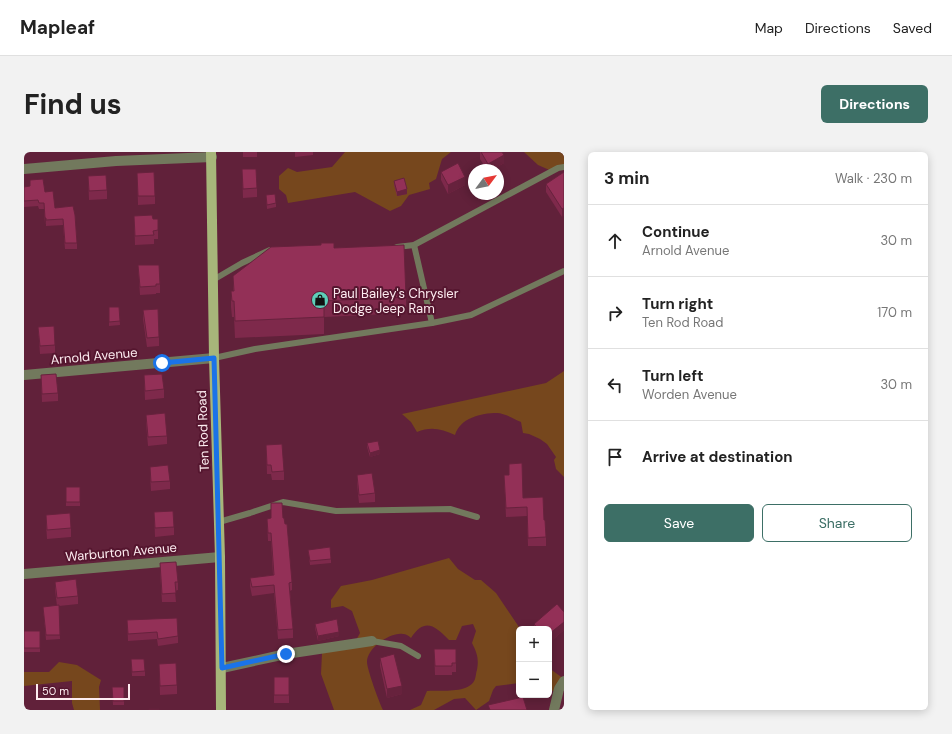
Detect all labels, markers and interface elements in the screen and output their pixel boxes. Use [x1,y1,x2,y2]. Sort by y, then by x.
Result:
text: Mapleaf [20,15,95,40]
text: Map [755,19,783,37]
text: Directions [805,19,871,37]
text: Saved [893,19,932,37]
button: Directions [821,85,928,123]
text: Find us [24,86,122,123]
north arrow [468,164,504,200]
text: 3 min [604,167,649,189]
text: Walk · 230 m [835,170,912,187]
text: Continue [642,222,710,242]
icon: ahead [604,230,626,252]
text: 30 m [880,232,912,249]
text: Arnold Avenue [642,242,729,259]
place label: Paul Bailey's Chrysler Dodge Jeep Ram [333,285,459,317]
shop icon: Paul Bailey's Chrysler Dodge Jeep Ram [310,290,330,310]
text: Turn right [642,294,713,314]
icon: right [604,302,626,324]
text: 170 m [877,304,912,321]
text: Ten Rod Road [642,314,723,331]
street label: Arnold Avenue [50,344,138,368]
route start [153,354,171,372]
text: Turn left [642,366,703,386]
icon: left [604,374,626,396]
text: 30 m [880,376,912,393]
text: Worden Avenue [642,386,737,403]
street label: Ten Rod Road [193,390,213,472]
icon: arrive [604,446,626,468]
text: Arrive at destination [642,447,793,467]
button: Save [604,504,754,542]
button: Share [762,504,912,542]
street label: Warburton Avenue [64,539,178,565]
map controls [516,626,552,698]
button: + [516,626,552,662]
route end [277,645,295,663]
button: − [516,662,552,698]
scale bar [36,682,130,701]
text: 50 m [42,684,69,698]

